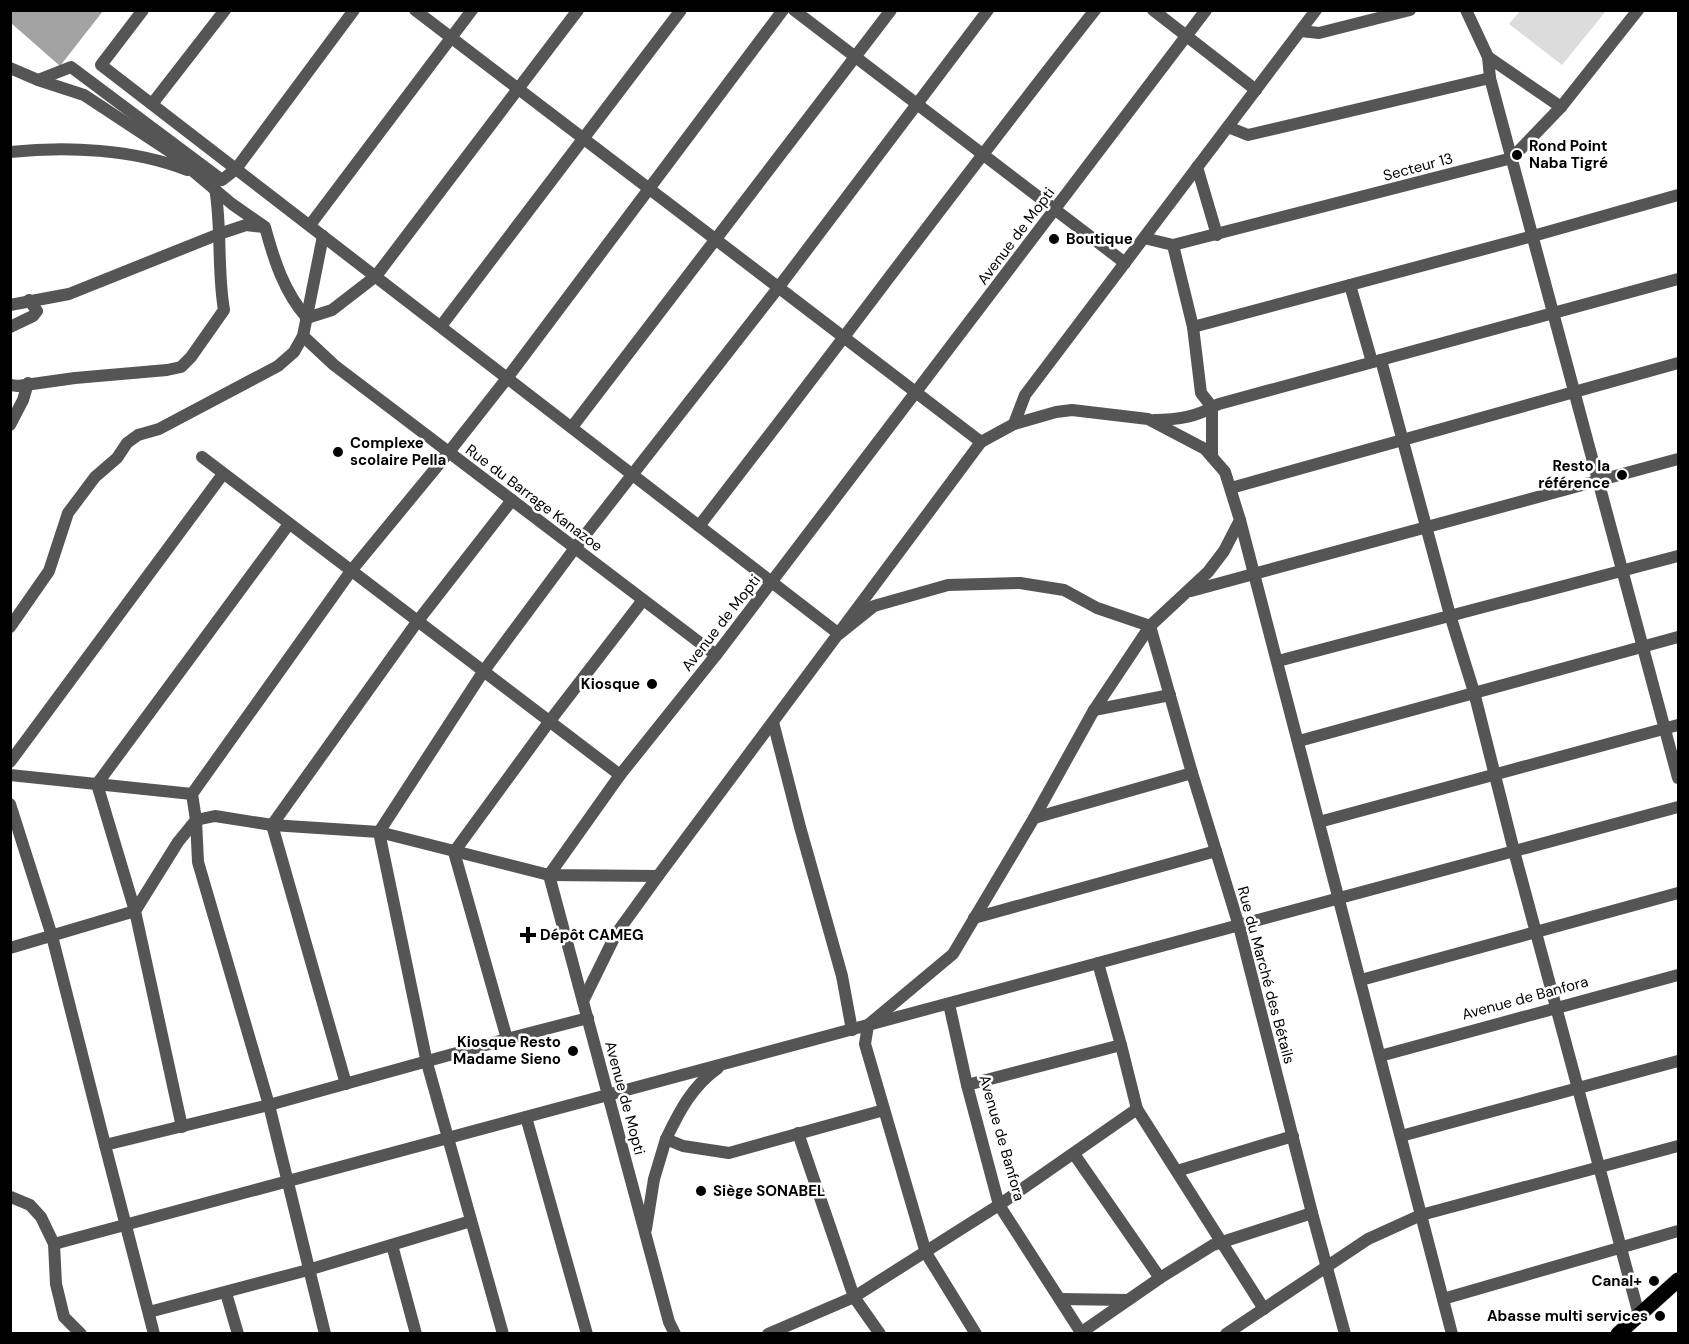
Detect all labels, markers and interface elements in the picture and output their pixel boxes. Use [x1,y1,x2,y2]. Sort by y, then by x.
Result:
place label: Rond Point Naba Tigré [1529,136,1608,173]
street label: Secteur 13 [1381,148,1455,186]
marker: Rond Point Naba Tigré [1510,148,1524,162]
street label: Avenue de Mopti [973,183,1059,289]
place label: Boutique [1066,229,1133,249]
marker: Boutique [1047,232,1061,246]
place label: Complexe scolaire Pella [350,433,446,470]
street label: Rue du Barrage Kanazoe [461,440,607,556]
marker: Complexe scolaire Pella [331,445,345,459]
place label: Resto la référence [1538,456,1610,493]
marker: Resto la référence [1615,468,1629,482]
street label: Avenue de Mopti [677,571,765,675]
place label: Kiosque [581,674,640,694]
marker: Kiosque [645,677,659,691]
street label: Rue du Marché des Bétails [1233,884,1299,1066]
place label: Dépôt CAMEG [540,925,644,945]
marker: Dépôt CAMEG [521,928,535,942]
street label: Avenue de Banfora [1460,972,1590,1024]
place label: Kiosque Resto Madame Sieno [453,1032,561,1069]
street label: Avenue de Mopti [600,1039,650,1157]
marker: Kiosque Resto Madame Sieno [566,1044,580,1058]
street label: Avenue de Banfora [974,1073,1030,1203]
place label: Siège SONABEL [713,1181,825,1201]
marker: Siège SONABEL [694,1184,708,1198]
place label: Canal+ [1591,1271,1642,1291]
marker: Canal+ [1647,1274,1661,1288]
place label: Abasse multi services [1487,1306,1648,1326]
marker: Abasse multi services [1653,1309,1667,1323]

